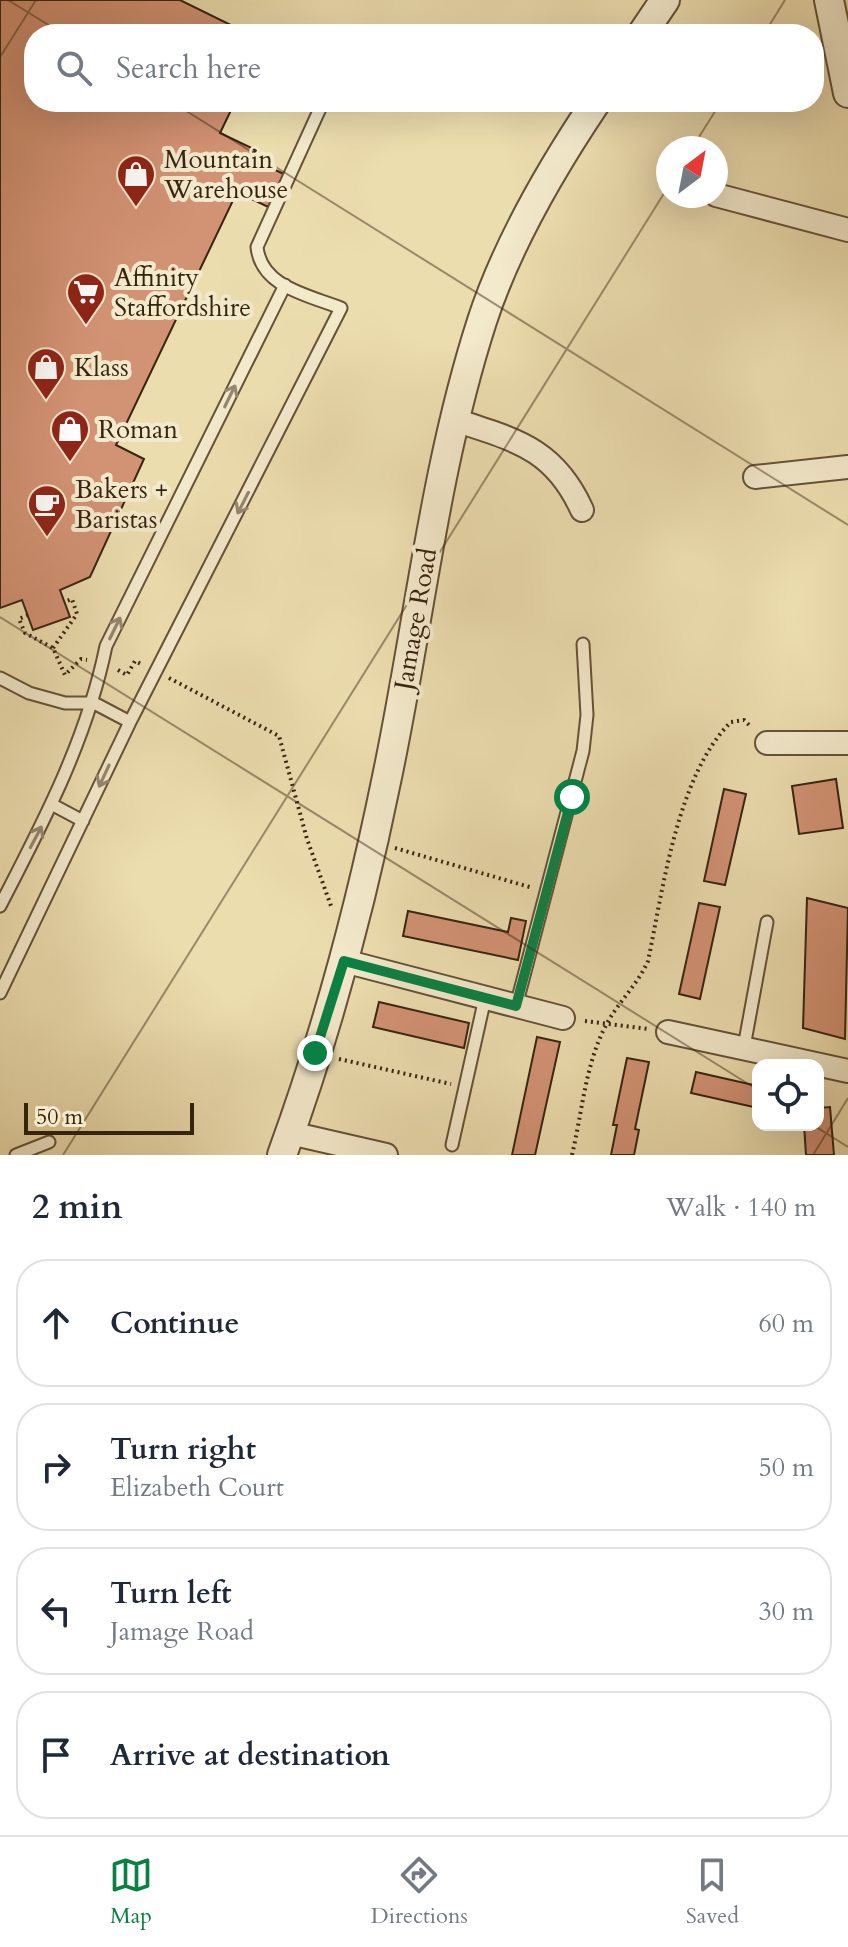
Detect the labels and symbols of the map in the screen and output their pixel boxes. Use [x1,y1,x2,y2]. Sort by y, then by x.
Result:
north arrow [656,136,728,208]
place label: Mountain Warehouse [163,142,288,207]
shop icon: Mountain Warehouse [115,153,157,208]
place label: Affinity Staffordshire [114,260,251,325]
supermarket icon: Affinity Staffordshire [65,271,107,326]
shop icon: Klass [25,346,67,401]
place label: Klass [74,350,129,385]
one-way arrow [223,384,239,408]
shop icon: Roman [49,408,91,463]
place label: Roman [98,412,178,447]
place label: Bakers + Baristas [75,472,168,537]
cafe icon: Bakers + Baristas [26,483,68,538]
one-way arrow [234,490,250,514]
street label: Jamage Road [385,545,445,697]
one-way arrow [107,617,123,641]
one-way arrow [96,764,111,788]
route start [554,779,590,815]
one-way arrow [29,825,45,849]
route end [297,1035,333,1071]
scale bar [24,1099,194,1135]

